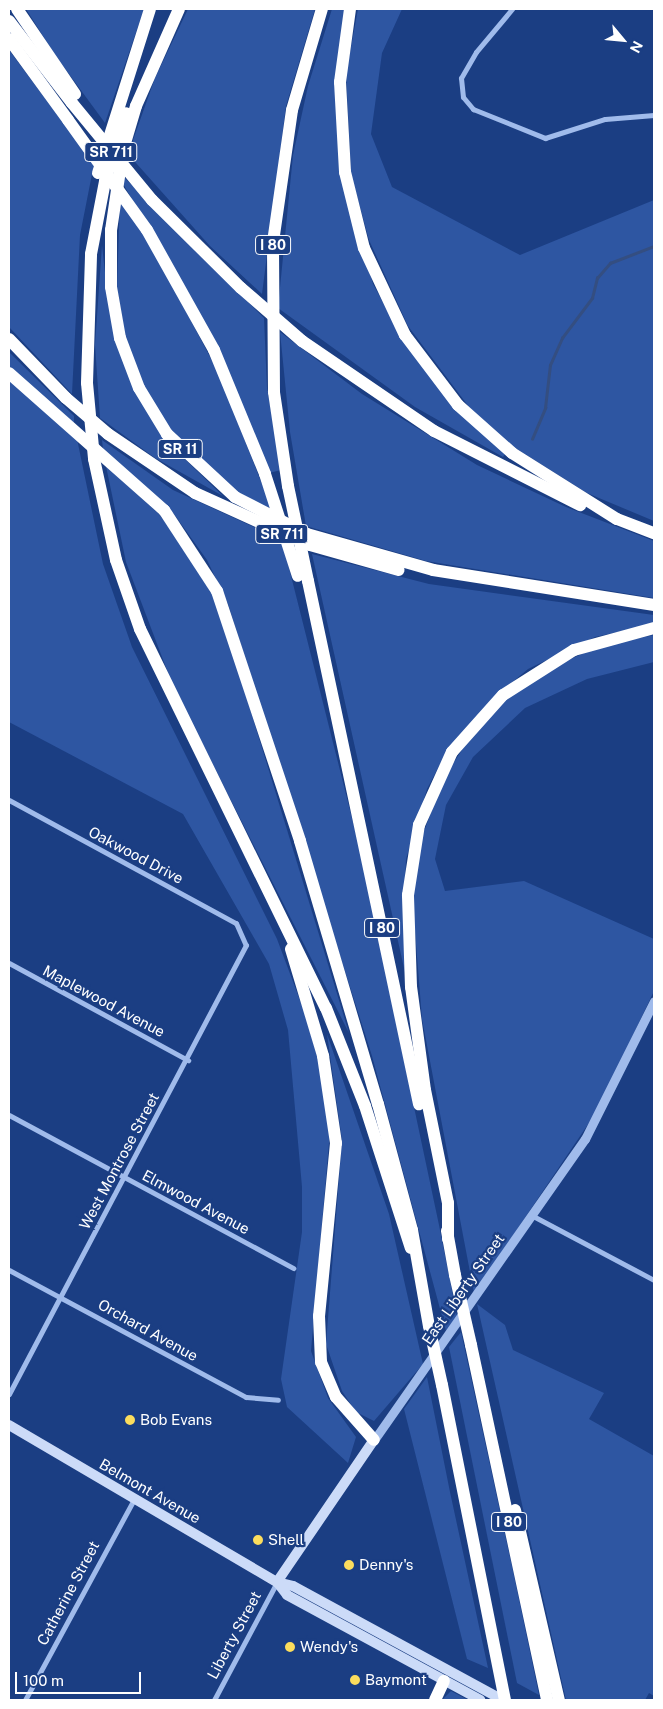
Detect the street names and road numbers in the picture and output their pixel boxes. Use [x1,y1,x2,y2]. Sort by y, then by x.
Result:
road number: SR 711 [84,140,138,163]
road number: I 80 [254,234,292,256]
road number: SR 11 [158,438,202,460]
road number: SR 711 [254,522,310,546]
street label: Oakwood Drive [86,822,186,888]
road number: I 80 [363,916,401,940]
street label: Maplewood Avenue [40,961,168,1041]
street label: West Montrose Street [75,1089,163,1233]
street label: Elmwood Avenue [139,1166,253,1238]
street label: East Liberty Street [418,1230,508,1348]
street label: Orchard Avenue [95,1295,201,1365]
street label: Belmont Avenue [96,1455,204,1527]
road number: I 80 [490,1510,528,1534]
street label: Catherine Street [33,1538,103,1648]
street label: Liberty Street [203,1588,265,1682]

